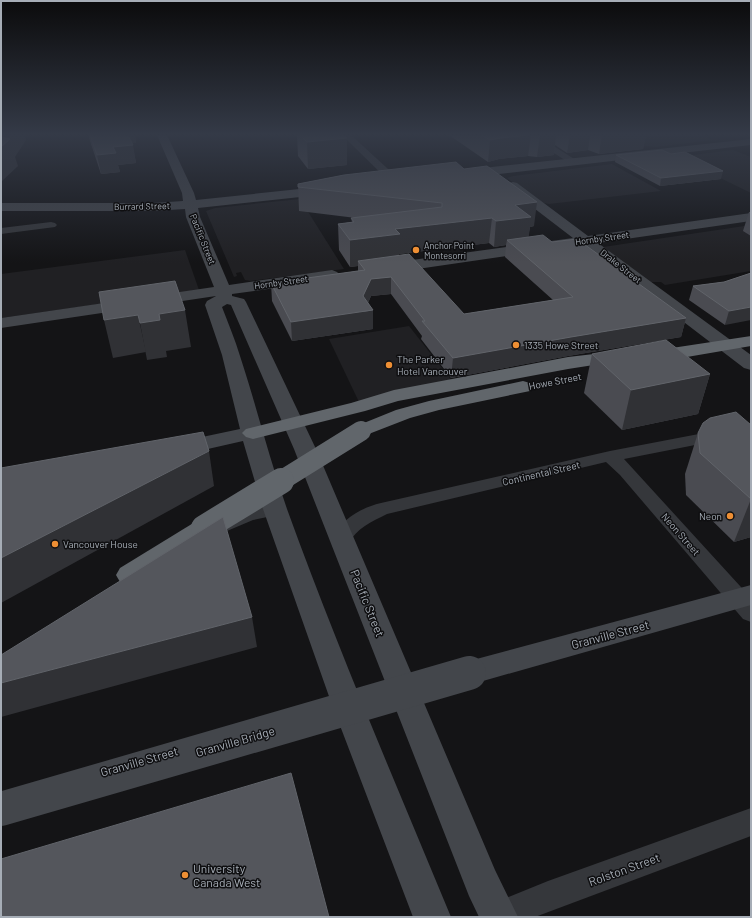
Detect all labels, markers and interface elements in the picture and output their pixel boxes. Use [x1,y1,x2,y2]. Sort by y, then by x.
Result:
street label: Burrard Street [114,200,170,212]
street label: Pacific Street [188,212,218,266]
street label: Hornby Street [574,229,630,247]
place label: Anchor Point Montesorri [424,240,474,261]
marker: Anchor Point Montesorri [411,245,421,255]
street label: Drake Street [598,247,644,285]
street label: Hornby Street [253,273,309,291]
place label: 1335 Howe Street [524,339,599,351]
marker: 1335 Howe Street [511,340,521,350]
place label: The Parker Hotel Vancouver [397,353,468,377]
marker: The Parker Hotel Vancouver [384,360,394,370]
street label: Howe Street [528,370,583,392]
street label: Continental Street [501,458,581,488]
street label: Neon Street [659,510,703,558]
place label: Neon [699,510,722,522]
marker: Neon [725,511,735,521]
place label: Vancouver House [63,538,138,550]
marker: Vancouver House [50,539,60,549]
street label: Pacific Street [348,567,388,639]
street label: Granville Street [570,617,650,651]
street label: Granville Bridge [194,723,276,759]
street label: Granville Street [99,743,179,779]
street label: Rolston Street [586,850,662,888]
place label: University Canada West [193,861,260,889]
marker: University Canada West [180,870,190,880]

